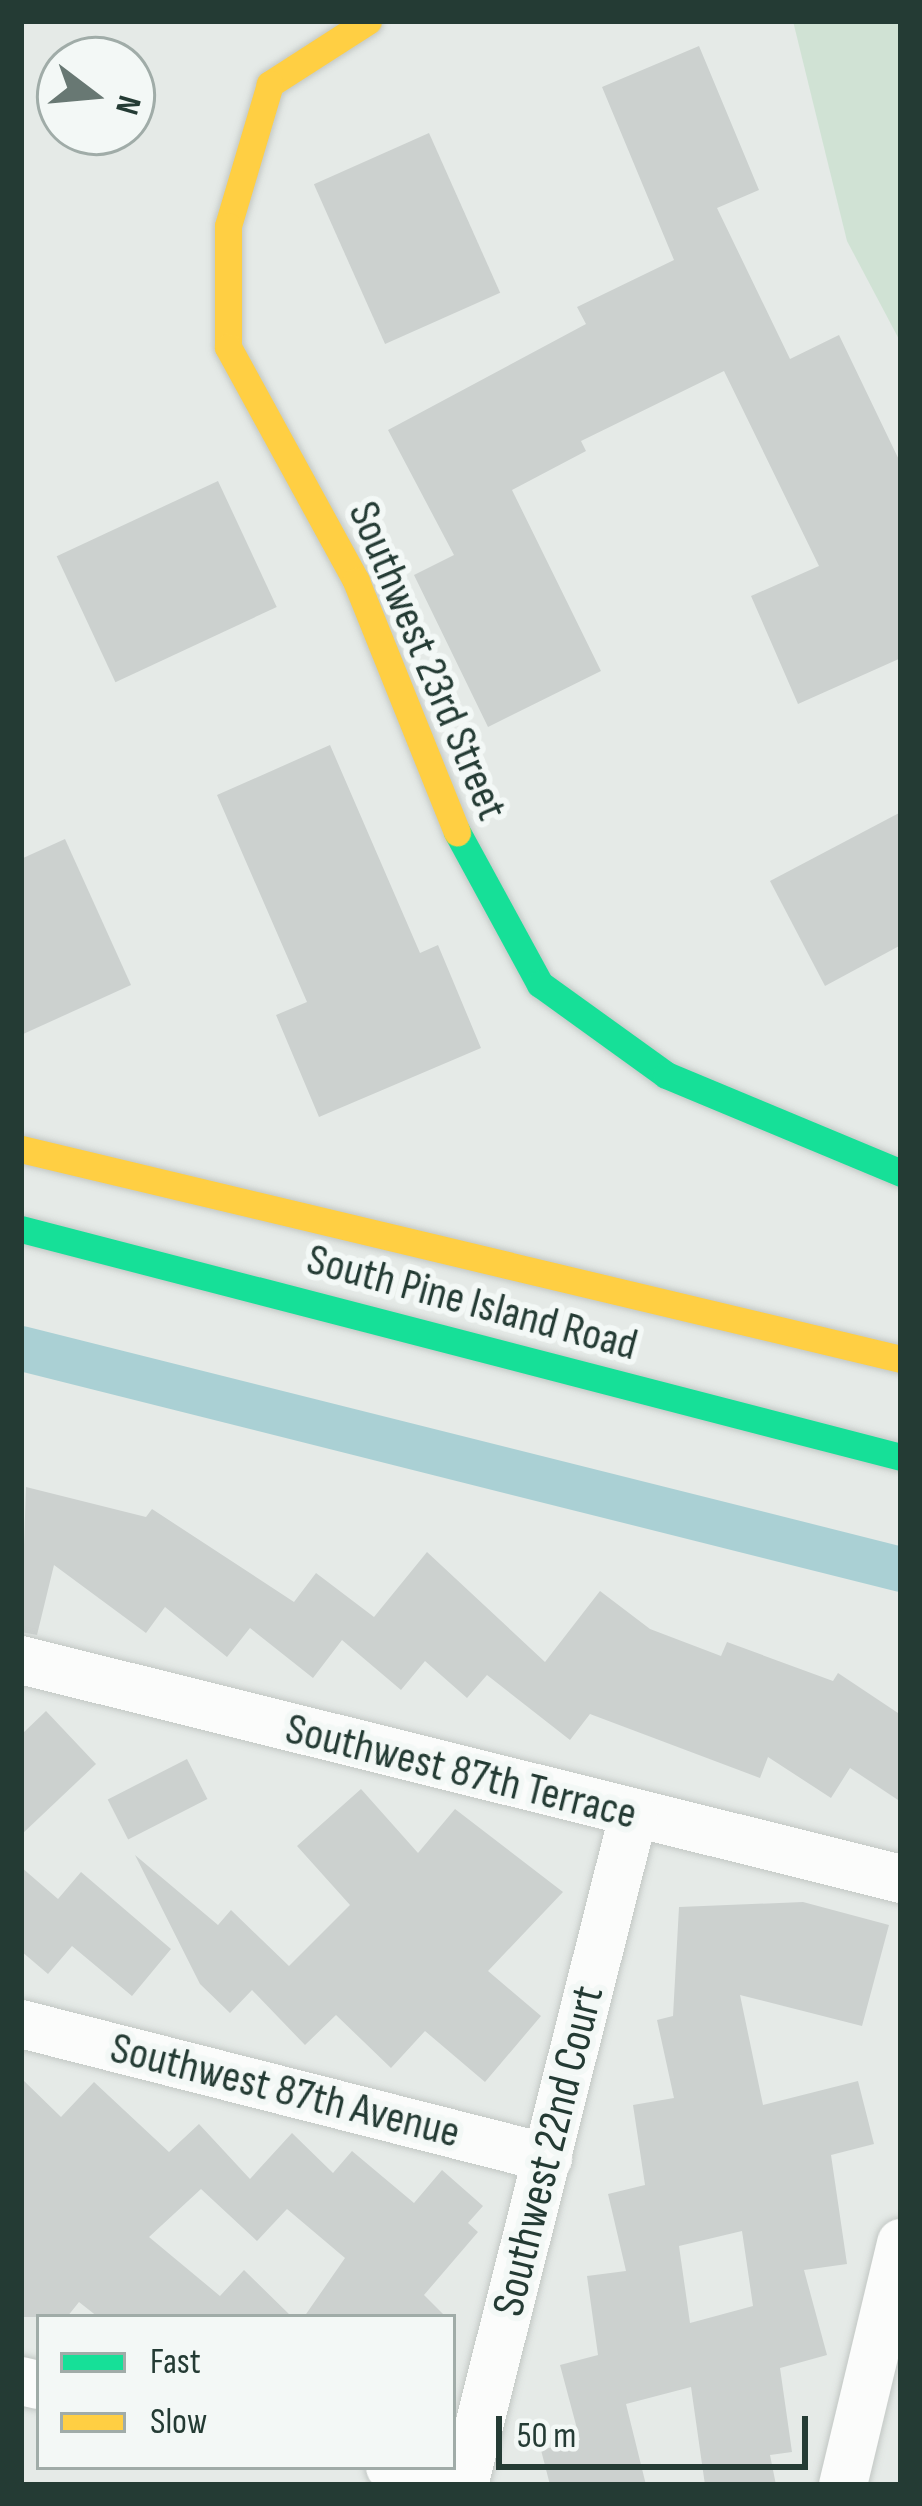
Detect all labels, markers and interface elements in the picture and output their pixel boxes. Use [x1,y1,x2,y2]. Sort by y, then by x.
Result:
north arrow [36,36,156,156]
text: N [106,91,149,119]
street label: Southwest 23rd Street [336,494,518,828]
street label: South Pine Island Road [301,1233,643,1373]
street label: Southwest 87th Terrace [280,1702,642,1842]
street label: Southwest 22nd Court [482,1980,616,2322]
street label: Southwest 87th Avenue [105,2021,465,2161]
legend [36,2314,456,2470]
text: Fast [150,2341,201,2384]
scale bar [502,2392,814,2466]
text: Slow [150,2401,207,2444]
text: 50 m [517,2415,576,2458]

